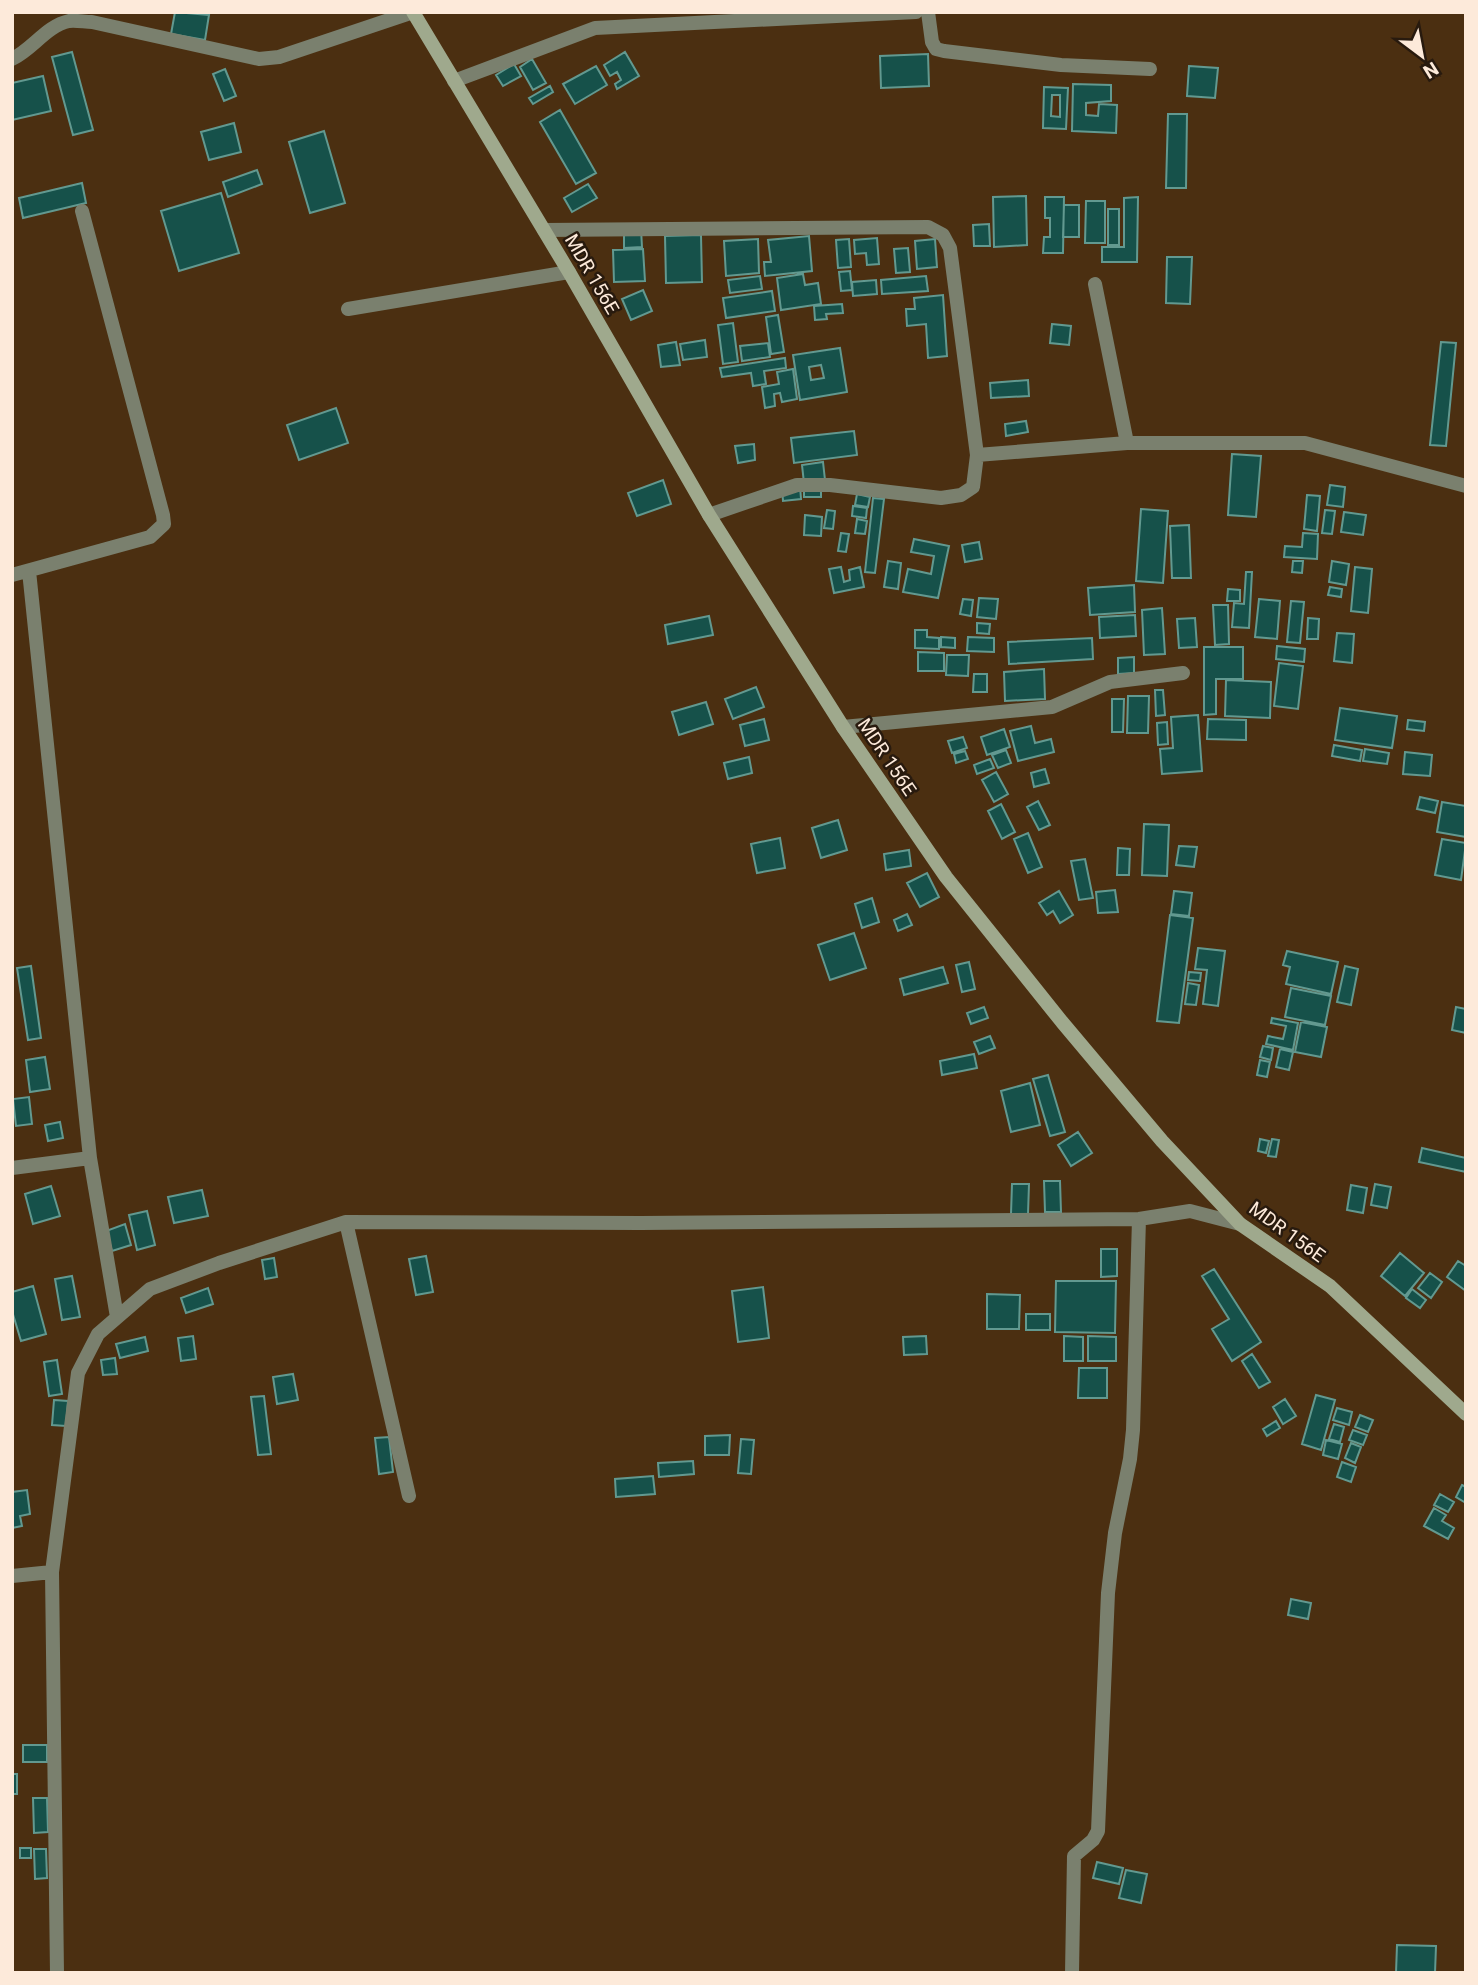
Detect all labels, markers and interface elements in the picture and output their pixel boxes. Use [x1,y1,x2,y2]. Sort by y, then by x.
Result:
north arrow [1387,21,1457,91]
text: N [1419,57,1443,83]
street label: MDR 156E [560,230,624,318]
street label: MDR 156E [853,714,921,800]
street label: MDR 156E [1245,1197,1330,1267]

